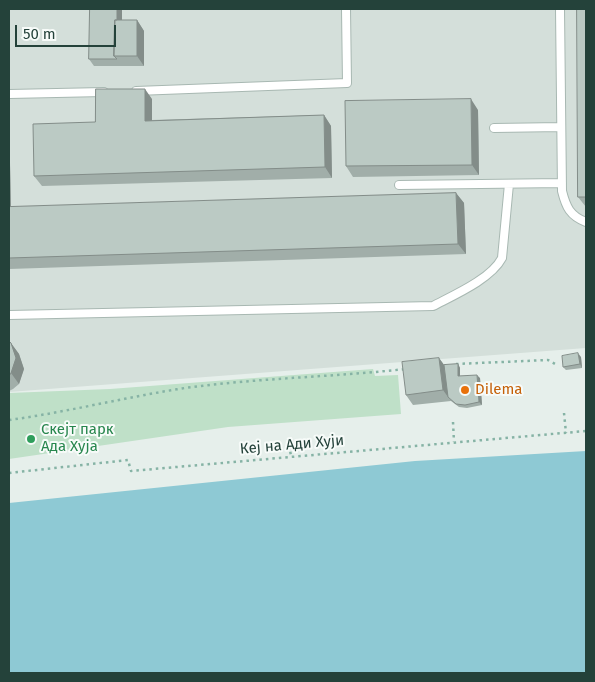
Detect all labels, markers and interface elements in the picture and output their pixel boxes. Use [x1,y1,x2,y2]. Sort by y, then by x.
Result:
scale bar [18,15,119,47]
text: 50 m [23,25,56,43]
place label: Dilema [475,381,522,399]
marker: Dilema [459,384,471,396]
place label: Скејт парк Ада Хуја [41,421,114,456]
street label: Кеј на Ади Хуји [239,431,345,459]
marker: Скејт парк Ада Хуја [25,433,37,445]

